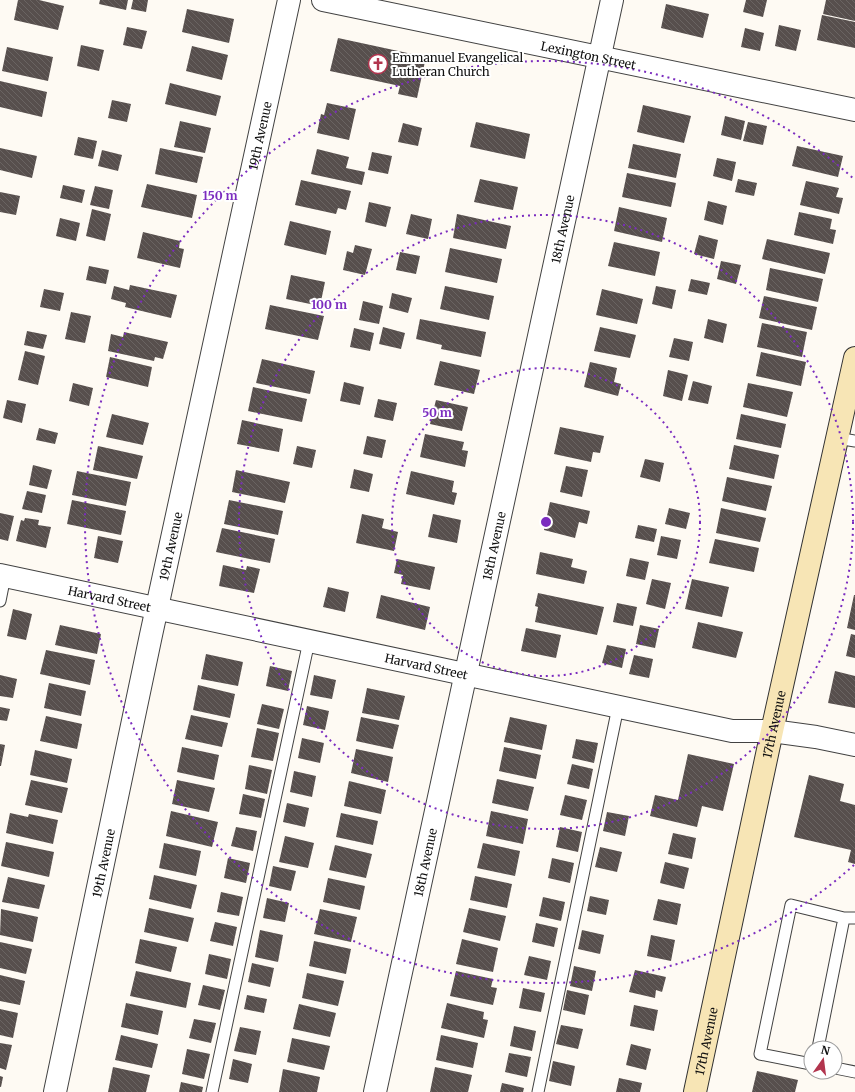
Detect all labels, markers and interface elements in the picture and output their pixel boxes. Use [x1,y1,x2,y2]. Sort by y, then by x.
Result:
street label: Lexington Street [539,38,638,72]
place label: Emmanuel Evangelical Lutheran Church [392,50,524,79]
church icon: Emmanuel Evangelical Lutheran Church [367,53,389,75]
street label: 19th Avenue [245,100,274,171]
text: 150 m [203,188,238,203]
street label: 18th Avenue [548,193,577,265]
text: 100 m [311,297,347,312]
text: 50 m [422,405,452,420]
street label: 19th Avenue [156,510,185,582]
street label: 18th Avenue [479,510,508,581]
centre of rings [539,515,553,529]
street label: Harvard Street [67,582,153,615]
street label: Harvard Street [384,650,470,682]
street label: 17th Avenue [759,689,788,760]
street label: 19th Avenue [89,827,118,899]
street label: 18th Avenue [410,827,440,898]
street label: 17th Avenue [691,1006,720,1076]
north arrow [803,1040,843,1080]
text: N [820,1042,832,1058]

